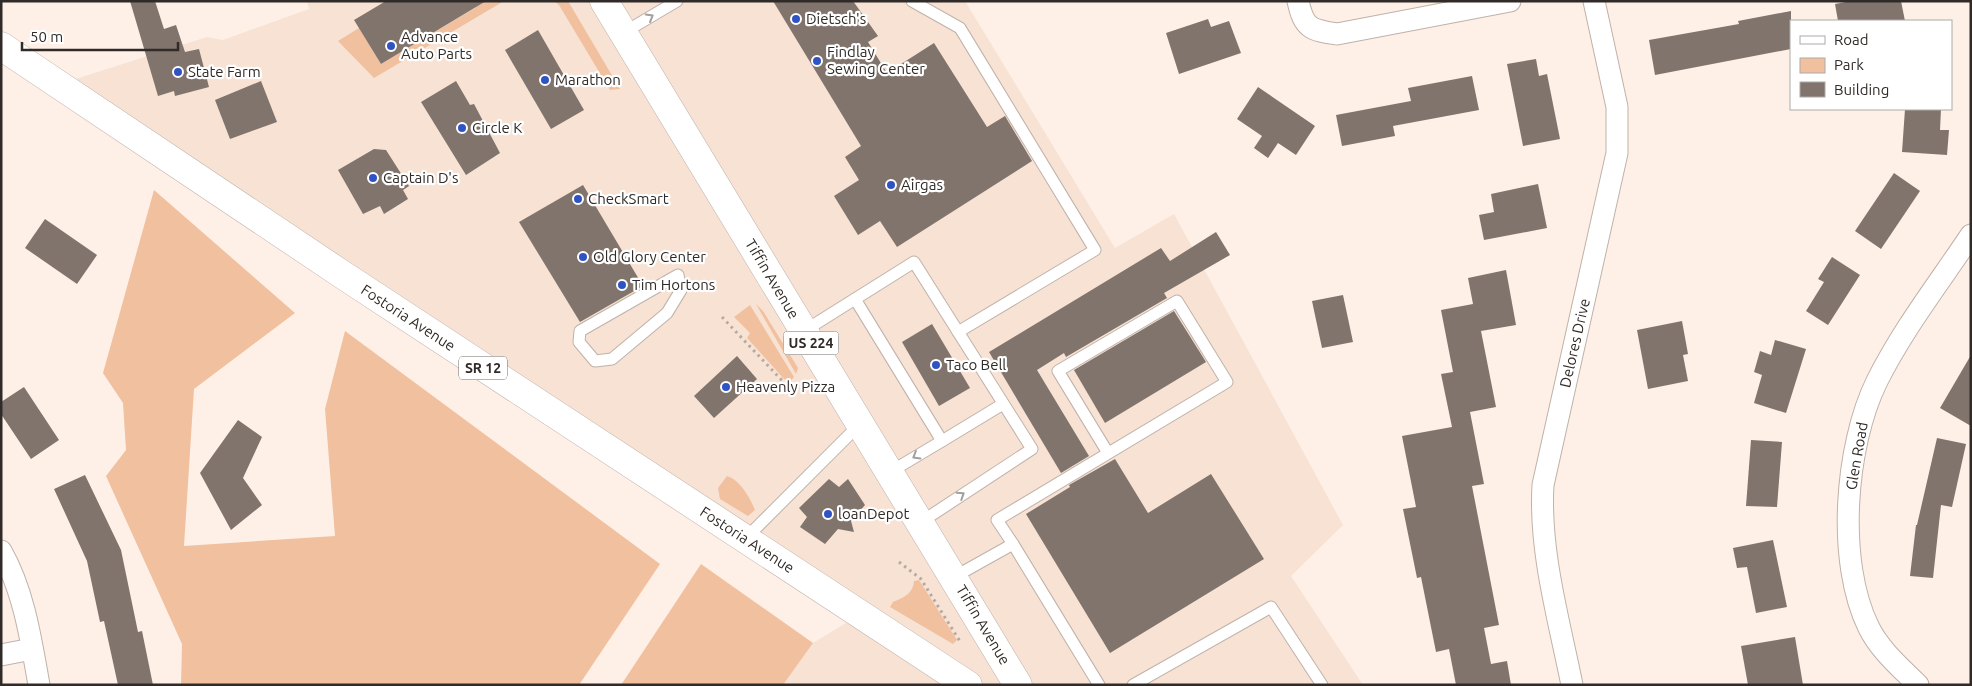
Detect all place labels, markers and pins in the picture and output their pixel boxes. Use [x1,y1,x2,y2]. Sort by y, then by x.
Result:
place label: Dietsch's [806,10,866,27]
marker: Dietsch's [790,13,802,25]
place label: Advance Auto Parts [401,28,472,62]
marker: Advance Auto Parts [385,40,397,52]
place label: Findlay Sewing Center [827,43,925,77]
marker: Findlay Sewing Center [811,55,823,67]
place label: State Farm [188,63,261,80]
marker: State Farm [172,66,184,78]
place label: Marathon [555,71,621,88]
marker: Marathon [539,74,551,86]
place label: Circle K [472,119,522,136]
marker: Circle K [456,122,468,134]
place label: Captain D's [383,169,458,186]
marker: Captain D's [367,172,379,184]
place label: Airgas [901,176,943,193]
marker: Airgas [885,179,897,191]
place label: CheckSmart [588,190,669,207]
marker: CheckSmart [572,193,584,205]
place label: Old Glory Center [593,248,706,265]
marker: Old Glory Center [577,251,589,263]
place label: Tim Hortons [632,276,715,293]
marker: Tim Hortons [616,279,628,291]
place label: Taco Bell [946,356,1006,373]
marker: Taco Bell [930,359,942,371]
place label: Heavenly Pizza [736,378,835,395]
marker: Heavenly Pizza [720,381,732,393]
place label: loanDepot [838,505,909,522]
marker: loanDepot [822,508,834,520]

